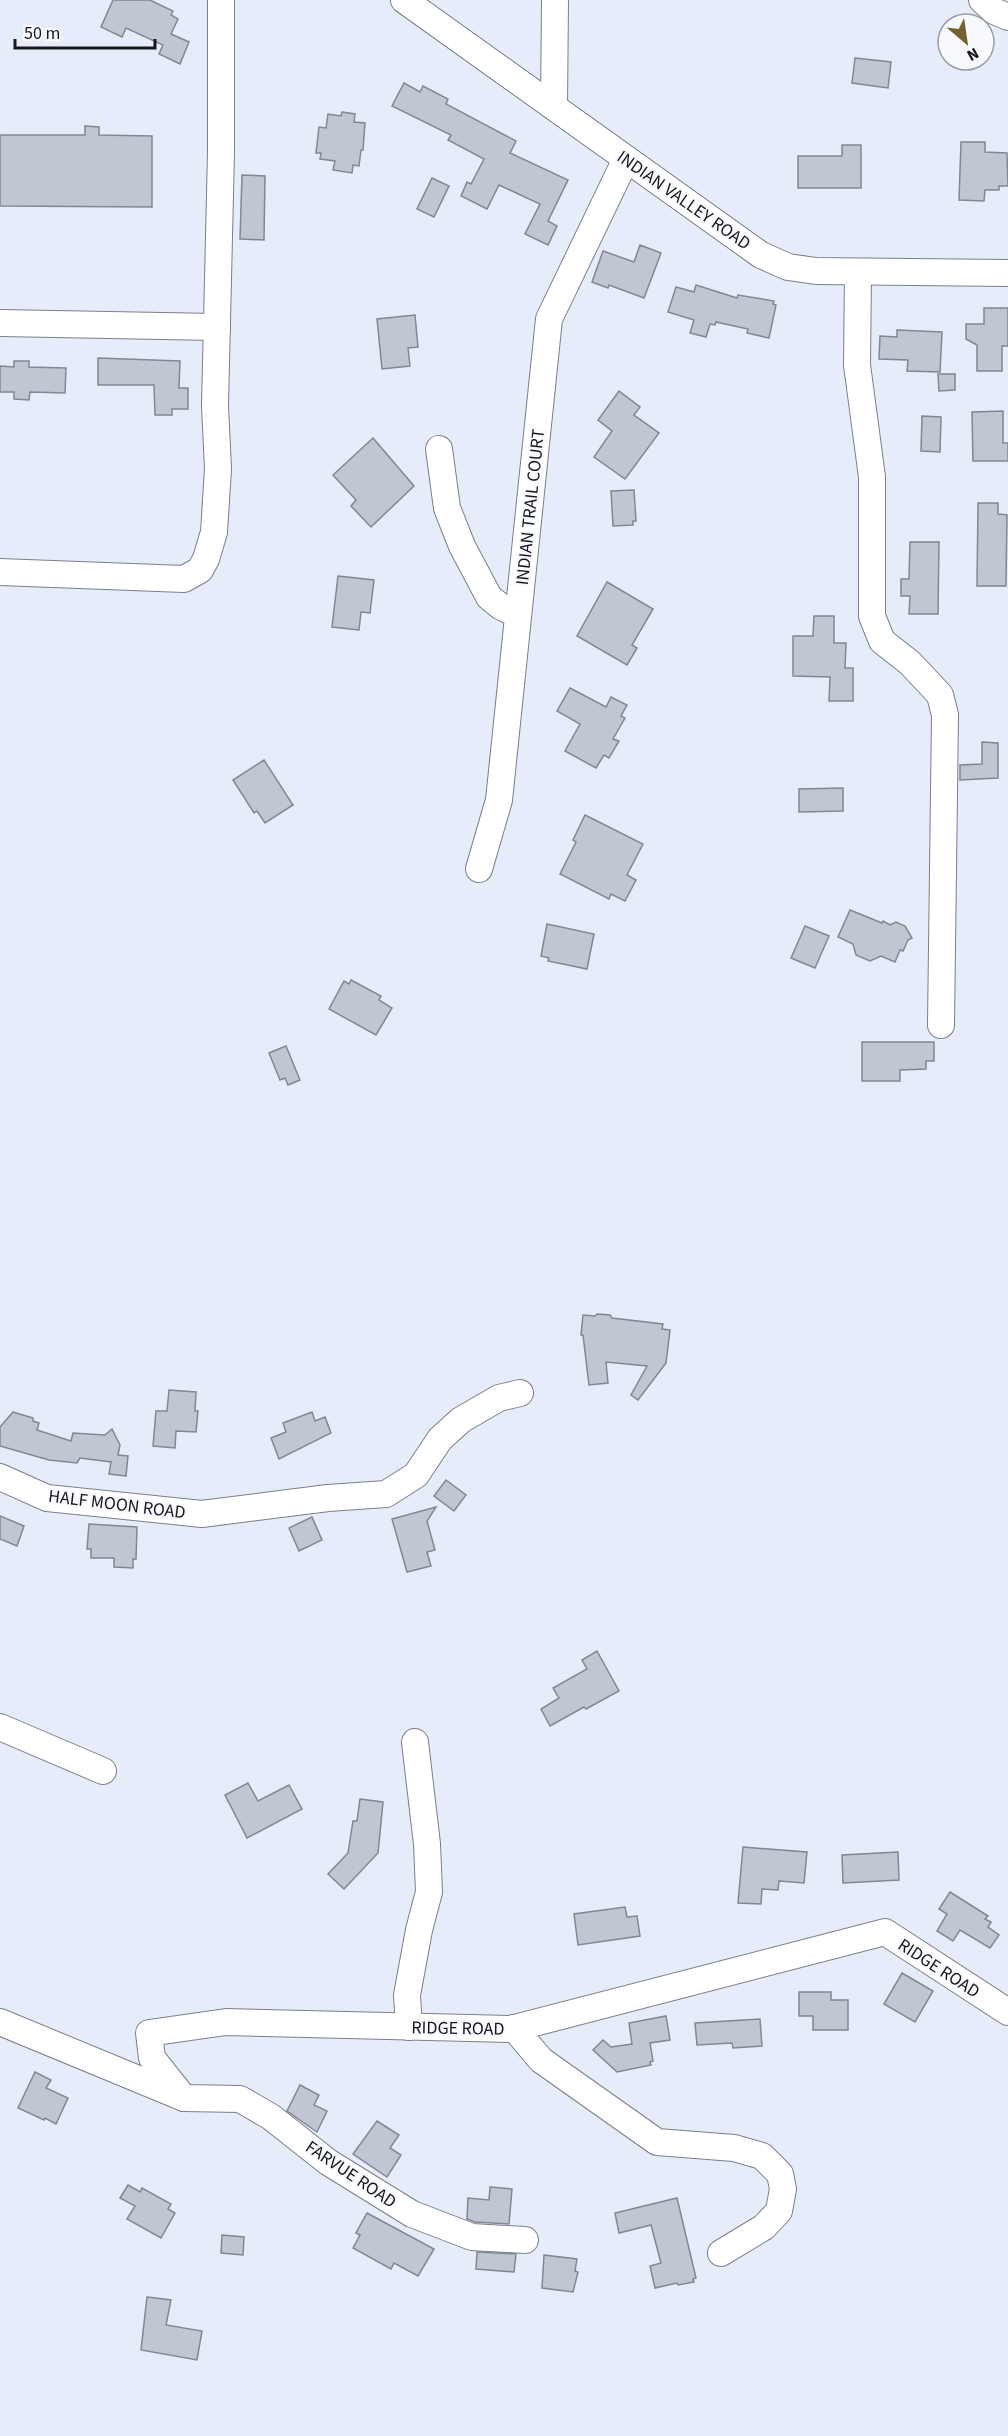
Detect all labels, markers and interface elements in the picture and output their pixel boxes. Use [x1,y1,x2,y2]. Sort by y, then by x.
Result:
scale bar [15,12,154,50]
north arrow [936,12,996,72]
text: 50 m [24,21,60,46]
text: N [963,42,983,66]
street label: INDIAN VALLEY ROAD [612,145,756,256]
street label: INDIAN TRAIL COURT [510,427,551,586]
street label: HALF MOON ROAD [47,1484,187,1525]
street label: RIDGE ROAD [893,1933,985,2004]
street label: RIDGE ROAD [411,2015,505,2042]
street label: FARVUE ROAD [300,2135,401,2214]

